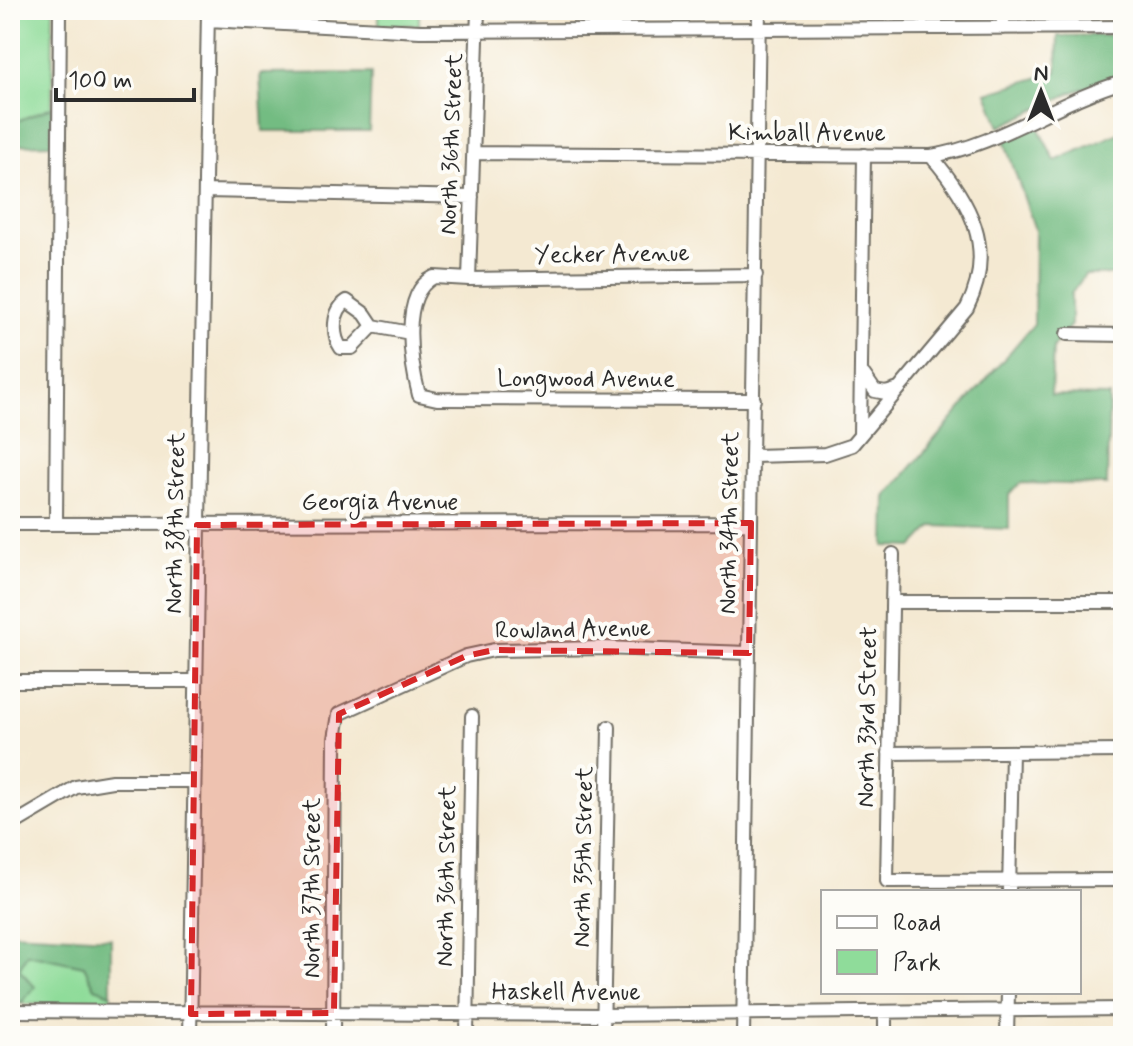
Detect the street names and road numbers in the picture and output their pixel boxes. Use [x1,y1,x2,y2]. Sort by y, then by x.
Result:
street label: North 36th Street [433,53,471,235]
street label: Kimball Avenue [728,118,886,149]
street label: Yecker Avenue [534,238,690,272]
street label: Longwood Avenue [497,364,675,397]
street label: North 34th Street [713,431,747,615]
street label: North 38th Street [159,432,193,614]
street label: Georgia Avenue [302,487,458,520]
street label: Rowland Avenue [495,613,651,647]
street label: North 33rd Street [851,626,885,808]
street label: North 35th Street [567,766,601,948]
street label: North 36th Street [430,785,464,967]
street label: North 37th Street [297,798,328,978]
street label: Haskell Avenue [492,977,640,1008]

